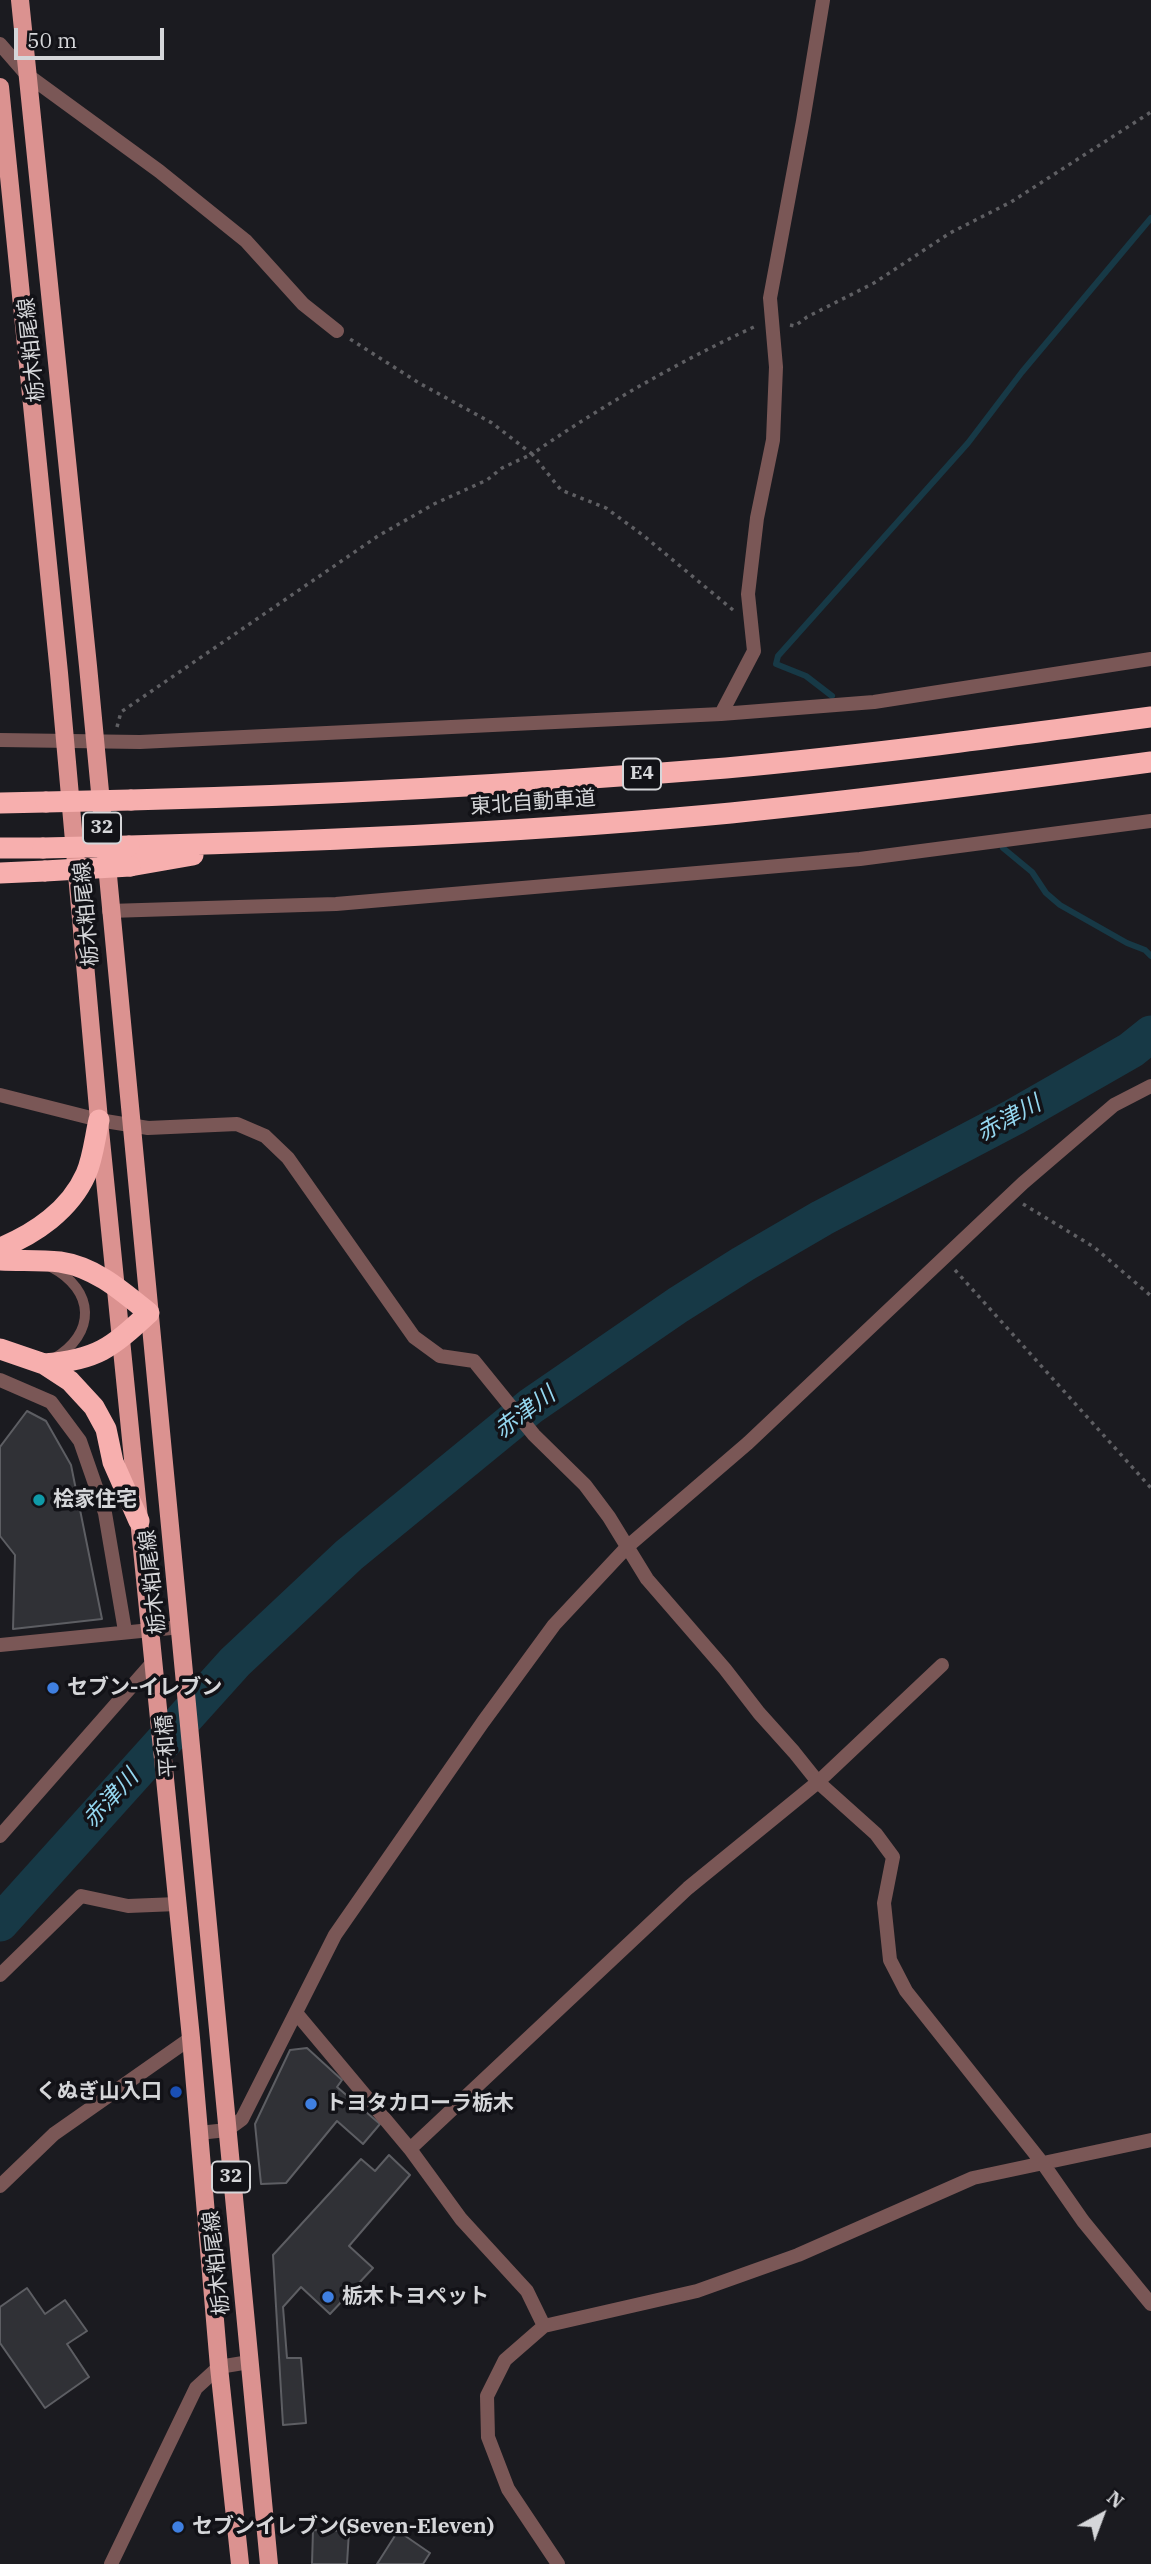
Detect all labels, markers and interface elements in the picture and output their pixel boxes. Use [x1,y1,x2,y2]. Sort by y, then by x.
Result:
scale bar [18,14,168,58]
text: 50 m [27,26,77,54]
street label: 栃木粕尾線 [14,296,50,404]
road number: E4 [623,758,661,790]
street label: 東北自動車道 [469,786,597,820]
road number: 32 [83,813,121,844]
street label: 栃木粕尾線 [70,861,104,967]
water label: 赤津川 [972,1090,1046,1148]
water label: 赤津川 [489,1381,561,1445]
place label: 桧家住宅 [53,1487,137,1513]
marker: 桧家住宅 [31,1492,47,1508]
street label: 栃木粕尾線 [135,1528,171,1636]
place label: セブン-イレブン [67,1675,222,1701]
marker: セブン-イレブン [45,1680,61,1696]
street label: 平和橋 [152,1714,182,1778]
water label: 赤津川 [78,1764,144,1834]
place label: くぬぎ山入口 [36,2079,162,2105]
marker: くぬぎ山入口 [168,2084,184,2100]
place label: トヨタカローラ栃木 [325,2091,514,2117]
marker: トヨタカローラ栃木 [303,2096,319,2112]
road number: 32 [212,2162,250,2192]
street label: 栃木粕尾線 [199,2209,235,2317]
place label: 栃木トヨペット [342,2284,489,2310]
marker: 栃木トヨペット [320,2289,336,2305]
north arrow [1067,2480,1137,2550]
text: N [1102,2485,1129,2513]
place label: セブンイレブン(Seven-Eleven) [192,2514,494,2540]
marker: セブンイレブン(Seven-Eleven) [170,2519,186,2535]

